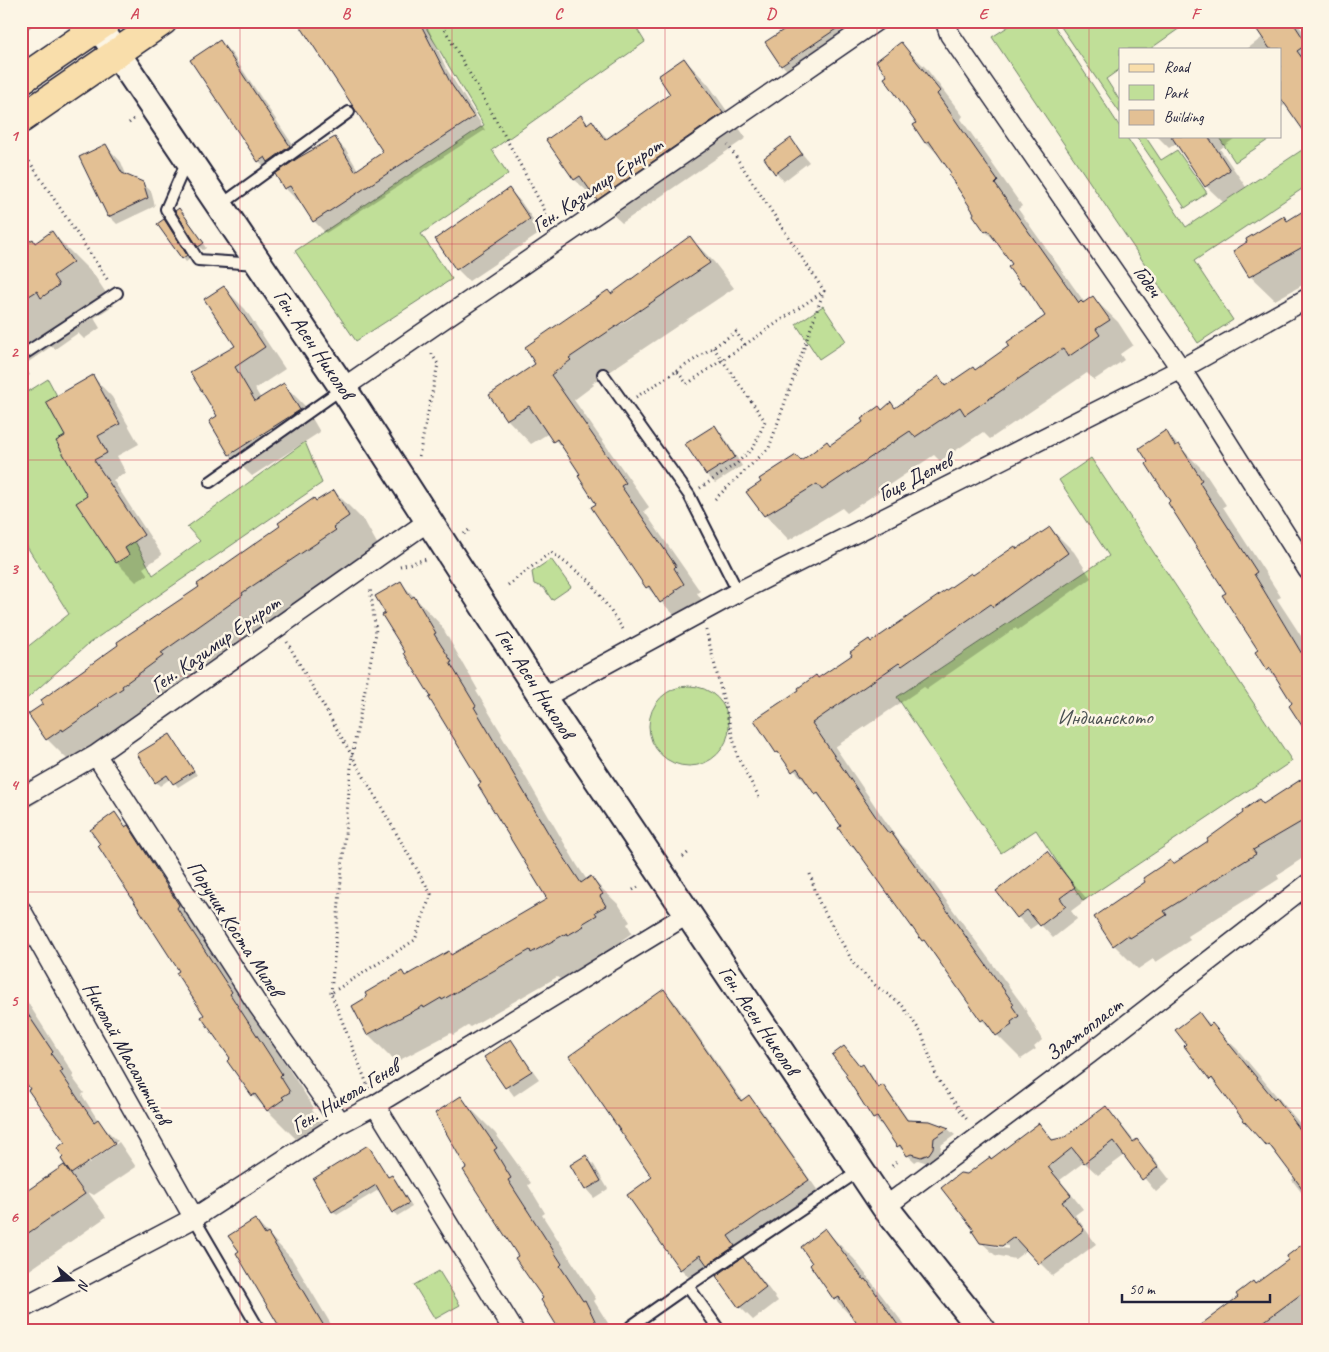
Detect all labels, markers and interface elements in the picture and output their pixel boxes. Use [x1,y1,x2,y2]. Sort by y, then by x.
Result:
text: A [130,4,140,24]
text: B [342,4,352,24]
text: C [554,4,564,24]
text: D [766,4,777,24]
text: E [979,4,990,24]
text: F [1191,4,1202,24]
legend [1119,48,1282,138]
text: Road [1164,58,1191,77]
text: Park [1164,84,1189,103]
text: Building [1164,108,1204,127]
text: 1 [10,126,19,146]
street label: Ген. Казимир Ернрот [527,131,669,239]
street label: Годеч [1128,260,1169,303]
street label: Ген. Асен Николов [268,284,362,407]
text: 2 [10,342,19,362]
street label: Гоце Делчев [873,445,961,507]
text: 3 [10,559,19,579]
street label: Ген. Казимир Ернрот [145,589,286,699]
street label: Ген. Асен Николов [490,623,582,746]
park label: Индианското [1057,704,1154,730]
text: 4 [10,775,19,795]
street label: Поручик Коста Милев [181,855,291,1005]
street label: Ген. Асен Николов [713,960,807,1083]
street label: Николай Масалитинов [77,977,179,1132]
text: 5 [11,991,20,1011]
street label: Златопласт [1040,991,1129,1067]
street label: Ген. Никола Генев [286,1051,408,1138]
text: 6 [10,1207,19,1227]
north arrow [48,1254,98,1304]
scale bar [1122,1272,1269,1304]
text: N [74,1277,93,1293]
text: 50 m [1129,1280,1156,1299]

